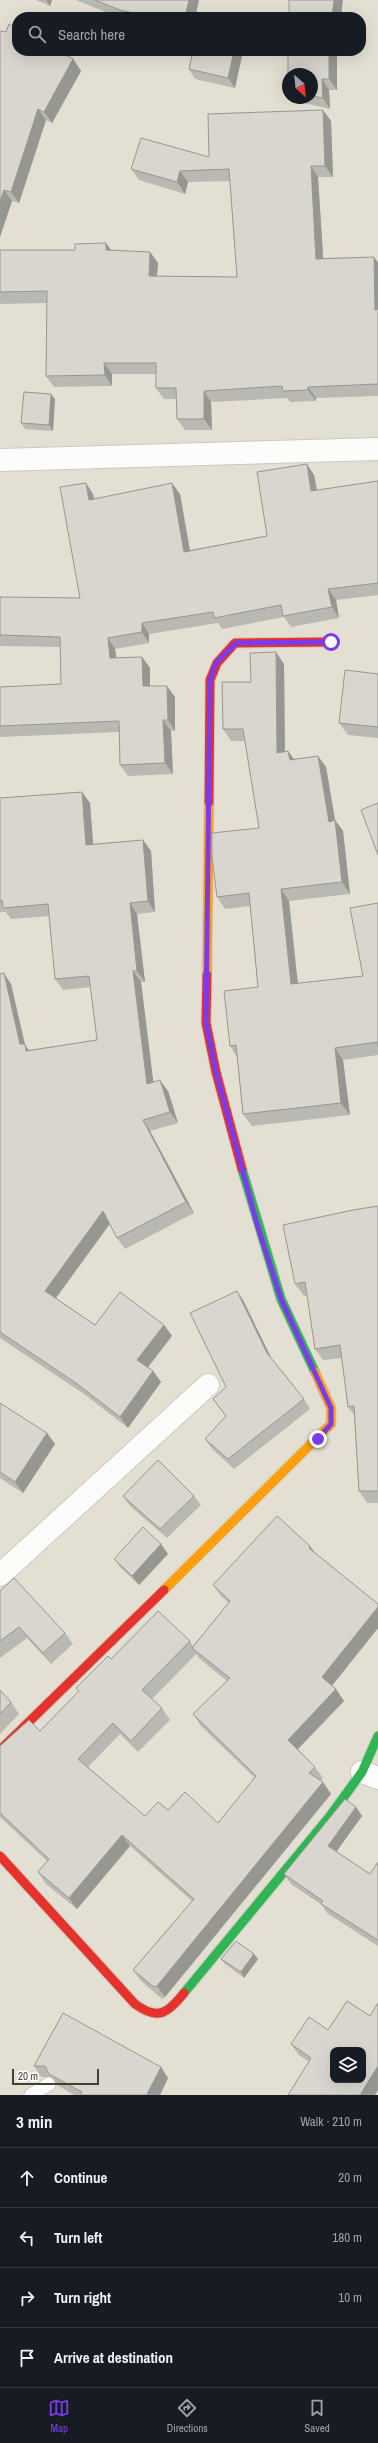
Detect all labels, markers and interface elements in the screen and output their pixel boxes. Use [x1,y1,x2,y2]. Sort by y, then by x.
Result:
search box [12,12,366,56]
icon: search [26,23,48,45]
text: Search here [58,24,125,45]
north arrow [282,68,318,104]
route start [322,633,340,651]
route end [309,1430,327,1448]
map controls [330,2047,366,2083]
button: layers [330,2047,366,2083]
scale bar [12,2067,99,2086]
text: 20 m [18,2069,38,2083]
text: 3 min [16,2110,52,2133]
text: Walk · 210 m [300,2113,362,2130]
icon: ahead [16,2167,38,2189]
text: Continue [54,2167,107,2188]
text: 20 m [338,2169,362,2186]
icon: left [16,2227,38,2249]
text: Turn left [54,2227,102,2248]
text: 180 m [332,2229,362,2246]
icon: right [16,2287,38,2309]
text: Turn right [54,2287,111,2308]
text: 10 m [338,2289,362,2306]
icon: arrive [16,2347,38,2369]
text: Arrive at destination [54,2347,173,2368]
tab: Map [48,2397,70,2435]
tab: Directions [167,2397,208,2435]
tab: Saved [304,2397,330,2435]

